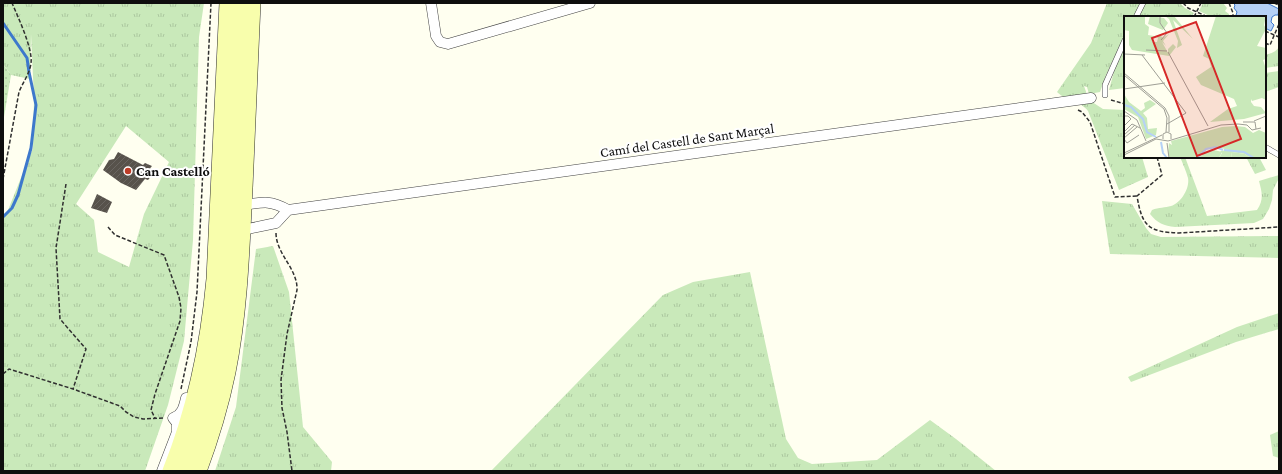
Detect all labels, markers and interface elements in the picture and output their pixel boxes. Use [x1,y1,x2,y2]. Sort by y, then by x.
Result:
inset map [1124,16,1266,158]
street label: Camí del Castell de Sant Marçal [599,120,775,160]
place label: Can Castelló [136,163,210,179]
marker: Can Castelló [123,166,133,176]

